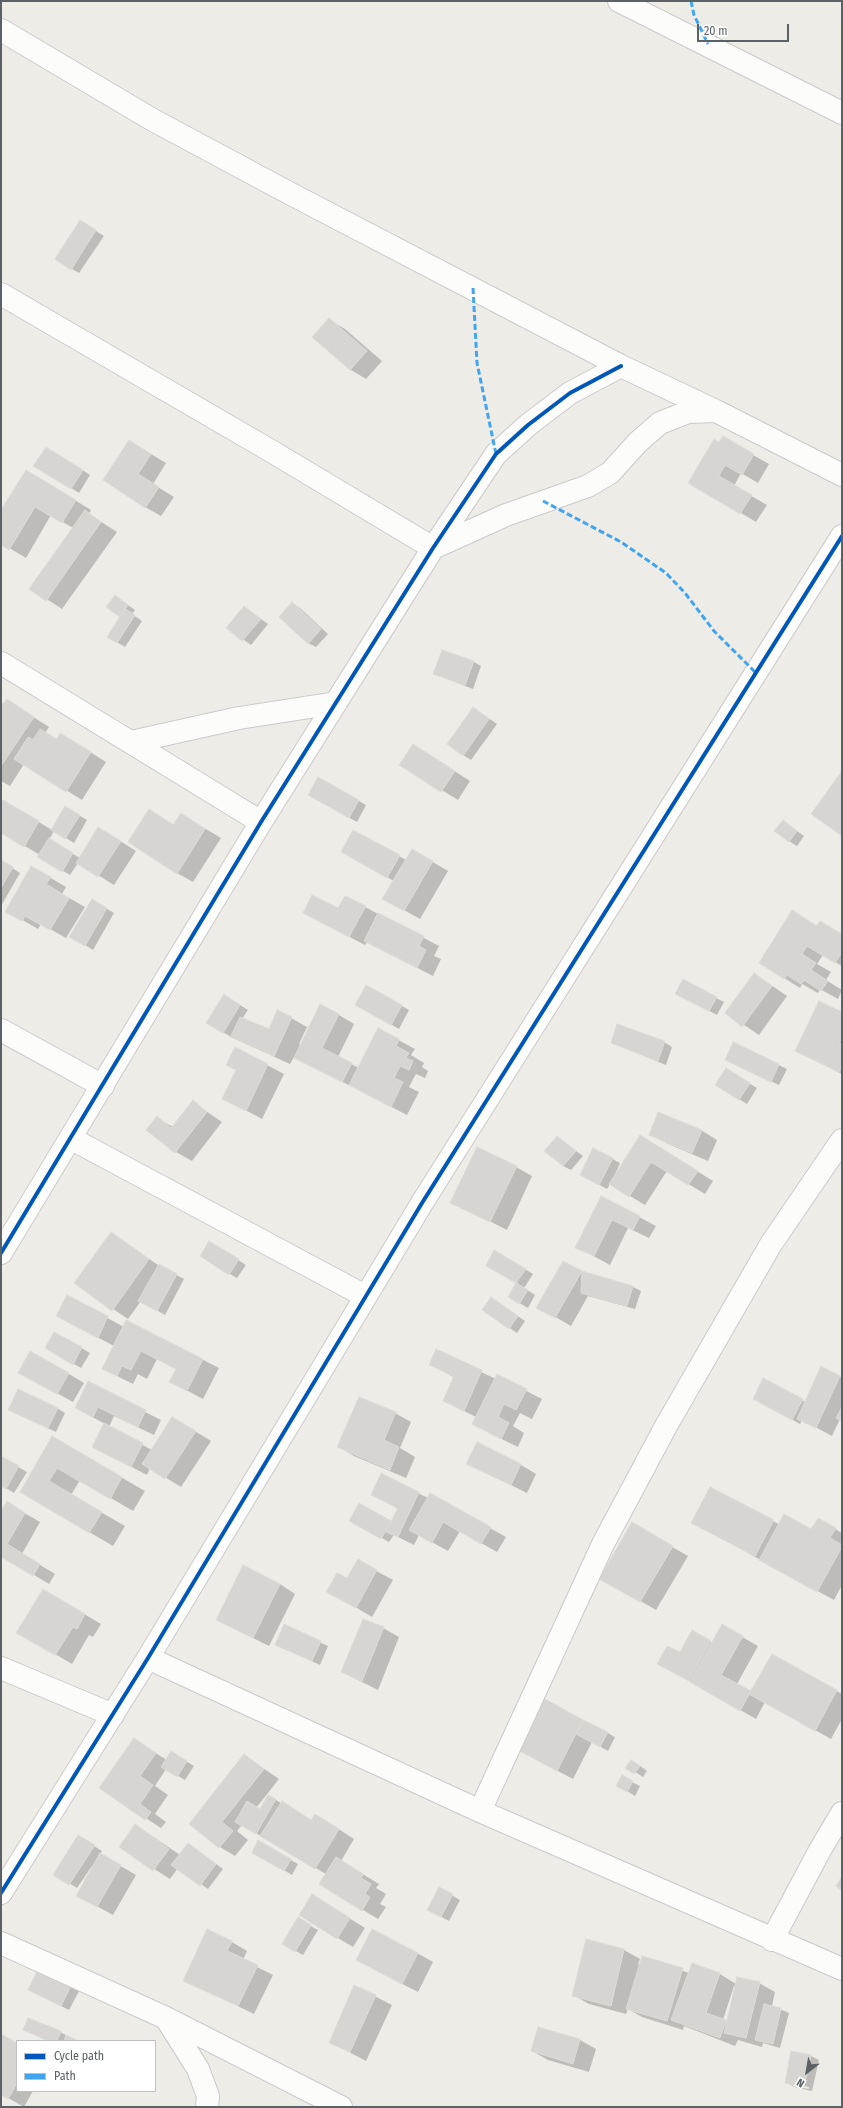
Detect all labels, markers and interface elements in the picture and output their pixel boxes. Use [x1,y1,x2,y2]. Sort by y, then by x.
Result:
scale bar [699,16,791,42]
text: 20 m [704,24,728,38]
legend [16,2040,156,2092]
text: Cycle path [54,2049,104,2063]
north arrow [787,2052,827,2092]
text: Path [54,2069,76,2083]
text: N [794,2075,807,2090]

